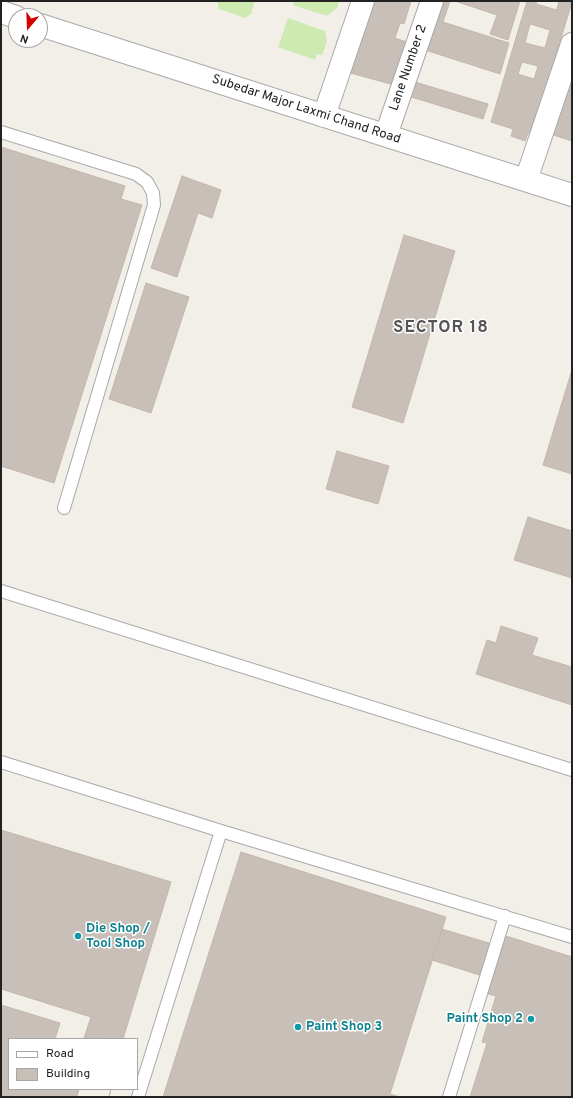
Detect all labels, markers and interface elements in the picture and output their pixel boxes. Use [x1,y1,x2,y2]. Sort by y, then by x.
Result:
north arrow [8,8,48,48]
street label: Lane Number 2 [387,23,431,113]
text: N [18,30,30,46]
street label: Subedar Major Laxmi Chand Road [210,72,402,148]
district label: SECTOR 18 [393,319,489,339]
place label: Die Shop / Tool Shop [86,921,150,952]
marker: Die Shop / Tool Shop [73,931,83,941]
place label: Paint Shop 2 [447,1011,523,1027]
marker: Paint Shop 2 [526,1014,536,1024]
place label: Paint Shop 3 [306,1019,382,1035]
marker: Paint Shop 3 [293,1022,303,1032]
legend [8,1038,138,1090]
text: Road [46,1046,74,1062]
text: Building [46,1066,90,1082]

